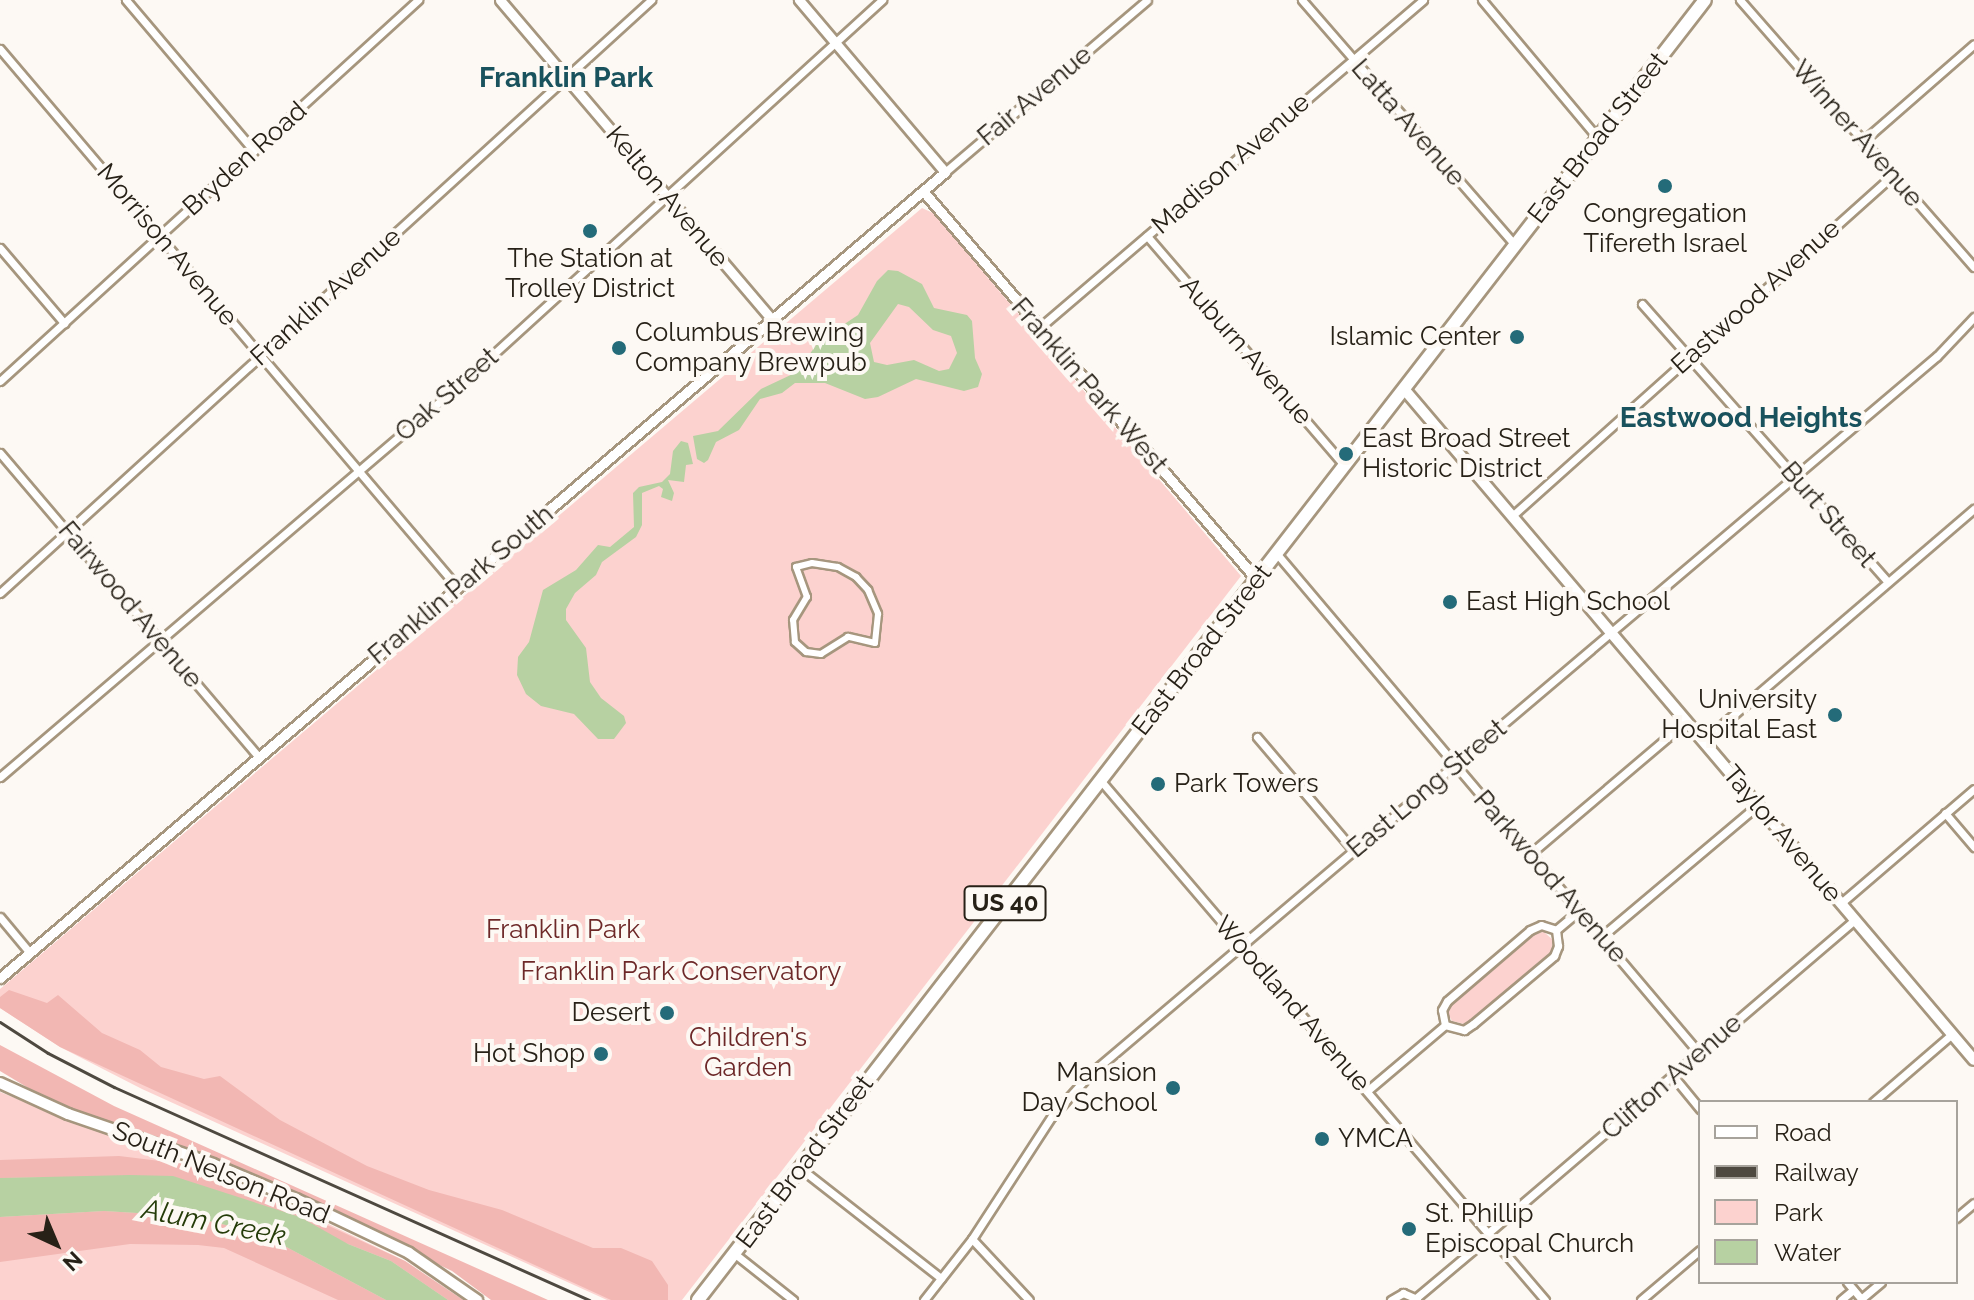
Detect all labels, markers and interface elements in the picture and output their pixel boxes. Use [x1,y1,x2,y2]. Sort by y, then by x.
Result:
street label: Fair Avenue [971,39,1099,153]
street label: East Broad Street [1522,46,1674,230]
street label: Latta Avenue [1344,53,1472,193]
street label: Winner Avenue [1784,54,1930,214]
district label: Franklin Park [479,61,653,95]
street label: Madison Avenue [1145,87,1317,241]
street label: Bryden Road [177,95,313,223]
street label: Kelton Avenue [599,120,735,274]
street label: Morrison Avenue [90,157,244,333]
marker: Congregation Tifereth Israel [1656,177,1674,195]
place label: Congregation Tifereth Israel [1583,198,1747,260]
street label: Eastwood Avenue [1665,213,1847,381]
street label: Franklin Avenue [244,221,408,373]
marker: The Station at Trolley District [581,222,599,240]
place label: The Station at Trolley District [505,243,675,304]
street label: Auburn Avenue [1173,270,1319,432]
street label: Franklin Park West [1004,292,1174,480]
place label: Columbus Brewing Company Brewpub [635,317,868,378]
place label: Islamic Center [1329,321,1501,353]
marker: Islamic Center [1508,328,1526,346]
marker: Columbus Brewing Company Brewpub [610,339,628,357]
street label: Oak Street [389,342,505,448]
district label: Eastwood Heights [1620,401,1862,435]
place label: East Broad Street Historic District [1362,423,1570,484]
marker: East Broad Street Historic District [1337,445,1355,463]
street label: Burt Street [1774,456,1882,574]
street label: Franklin Park South [362,499,560,671]
street label: Fairwood Avenue [51,515,209,695]
street label: East Broad Street [1126,558,1278,742]
place label: East High School [1466,586,1670,618]
marker: East High School [1441,593,1459,611]
place label: University Hospital East [1661,684,1817,746]
marker: University Hospital East [1824,704,1846,726]
street label: East Long Street [1341,713,1513,865]
street label: Taylor Avenue [1715,759,1849,909]
place label: Park Towers [1174,768,1319,800]
marker: Park Towers [1149,775,1167,793]
street label: Parkwood Avenue [1466,784,1634,970]
road number: US 40 [963,883,1047,923]
street label: Woodland Avenue [1207,910,1377,1098]
park label: Franklin Park [486,914,640,946]
park label: Franklin Park Conservatory [521,956,841,988]
place label: Desert [571,997,651,1029]
marker: Desert [658,1004,676,1022]
street label: Clifton Avenue [1595,1007,1749,1147]
park label: Children's Garden [689,1022,807,1084]
place label: Hot Shop [473,1038,585,1070]
marker: Hot Shop [592,1045,610,1063]
place label: Mansion Day School [1021,1057,1157,1118]
street label: East Broad Street [730,1069,880,1255]
marker: Mansion Day School [1164,1079,1182,1097]
legend [1698,1100,1958,1284]
street label: South Nelson Road [108,1115,334,1231]
text: Road [1774,1118,1832,1147]
place label: YMCA [1338,1123,1413,1155]
marker: YMCA [1313,1130,1331,1148]
text: Railway [1774,1158,1859,1187]
water label: Alum Creek [139,1193,289,1253]
place label: St. Phillip Episcopal Church [1425,1198,1635,1260]
text: Park [1774,1198,1823,1227]
north arrow [16,1204,96,1284]
marker: St. Phillip Episcopal Church [1400,1220,1418,1238]
text: Water [1774,1238,1841,1267]
text: N [58,1246,88,1276]

